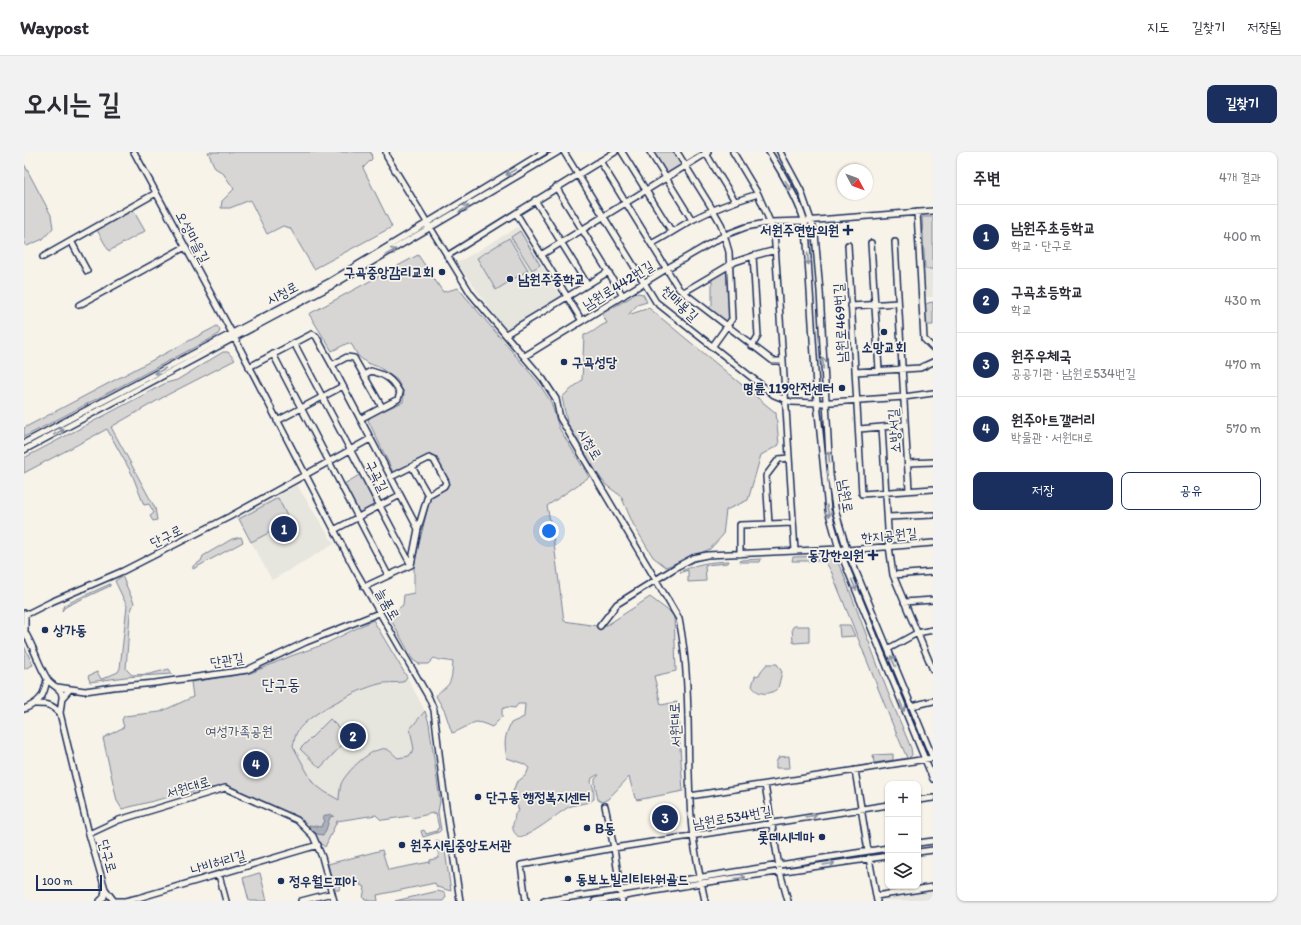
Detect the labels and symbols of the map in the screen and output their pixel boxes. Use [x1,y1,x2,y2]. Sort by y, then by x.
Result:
north arrow [837,164,873,200]
one-way arrow [505,169,517,177]
one-way arrow [784,180,792,192]
one-way arrow [458,204,470,212]
street label: 오성마을길 [172,208,214,267]
place label: 서원주연합의원 [760,222,839,239]
marker: 서원주연합의원 [842,224,854,236]
one-way arrow [385,247,397,255]
one-way arrow [805,252,812,265]
street label: 남원로442번길 [580,256,658,314]
place label: 구곡중앙감리교회 [344,264,434,281]
marker: 구곡중앙감리교회 [437,267,447,277]
place label: 남원주중학교 [518,271,586,288]
marker: 남원주중학교 [505,274,515,284]
street label: 시청로 [263,278,301,309]
street label: 천매봉길 [657,282,702,325]
street label: 남원로469번길 [830,282,851,363]
marker: 소망교회 [879,327,889,337]
place label: 소망교회 [861,339,907,356]
place label: 구곡성당 [572,354,618,371]
marker: 구곡성당 [559,357,569,367]
one-way arrow [820,357,827,370]
one-way arrow [154,368,166,376]
place label: 명륜 119안전센터 [743,380,834,397]
marker: 명륜 119안전센터 [837,383,847,393]
street label: 소방서길 [884,407,905,454]
street label: 시청로 [574,425,606,463]
one-way arrow [52,428,64,435]
one-way arrow [825,451,833,464]
street label: 구곡길 [361,457,392,496]
street label: 남원로 [834,478,857,514]
one-way arrow [825,504,833,517]
pin: 1 [271,514,297,544]
street label: 단구로 [147,521,185,551]
your location [539,521,559,541]
street label: 한지공원길 [860,525,919,546]
place label: 동강한의원 [808,547,864,564]
marker: 동강한의원 [867,549,879,561]
one-way arrow [851,579,858,591]
street label: 늘품로 [372,585,403,623]
place label: 상가동 [53,622,87,639]
marker: 상가동 [40,625,50,635]
street label: 단관길 [209,649,246,672]
one-way arrow [889,656,897,668]
district label: 단구동 [262,675,300,694]
one-way arrow [899,699,907,711]
street label: 서원대로 [666,702,685,748]
pin: 2 [340,721,366,751]
park label: 여성가족공원 [205,723,273,740]
pin: 4 [243,749,269,779]
street label: 서원대로 [164,773,212,802]
place label: 단구동 행정복지센터 [486,789,591,806]
marker: 단구동 행정복지센터 [473,792,483,802]
street label: 남원로534번길 [691,802,774,833]
pin: 3 [652,803,678,833]
one-way arrow [804,812,817,820]
place label: B동 [595,820,615,837]
marker: B동 [582,823,592,833]
place label: 롯데시네마 [758,829,815,846]
marker: 롯데시네마 [817,832,827,842]
place label: 원주시립중앙도서관 [410,837,512,854]
street label: 단구로 [95,838,120,875]
marker: 원주시립중앙도서관 [397,840,407,850]
street label: 나비허리길 [189,846,248,878]
one-way arrow [823,860,836,868]
place label: 동보노빌리티타워골드 [576,871,689,888]
scale bar [36,873,102,892]
place label: 정우월드피아 [289,873,357,890]
marker: 동보노빌리티타워골드 [563,874,573,884]
one-way arrow [733,874,746,882]
marker: 정우월드피아 [276,876,286,886]

